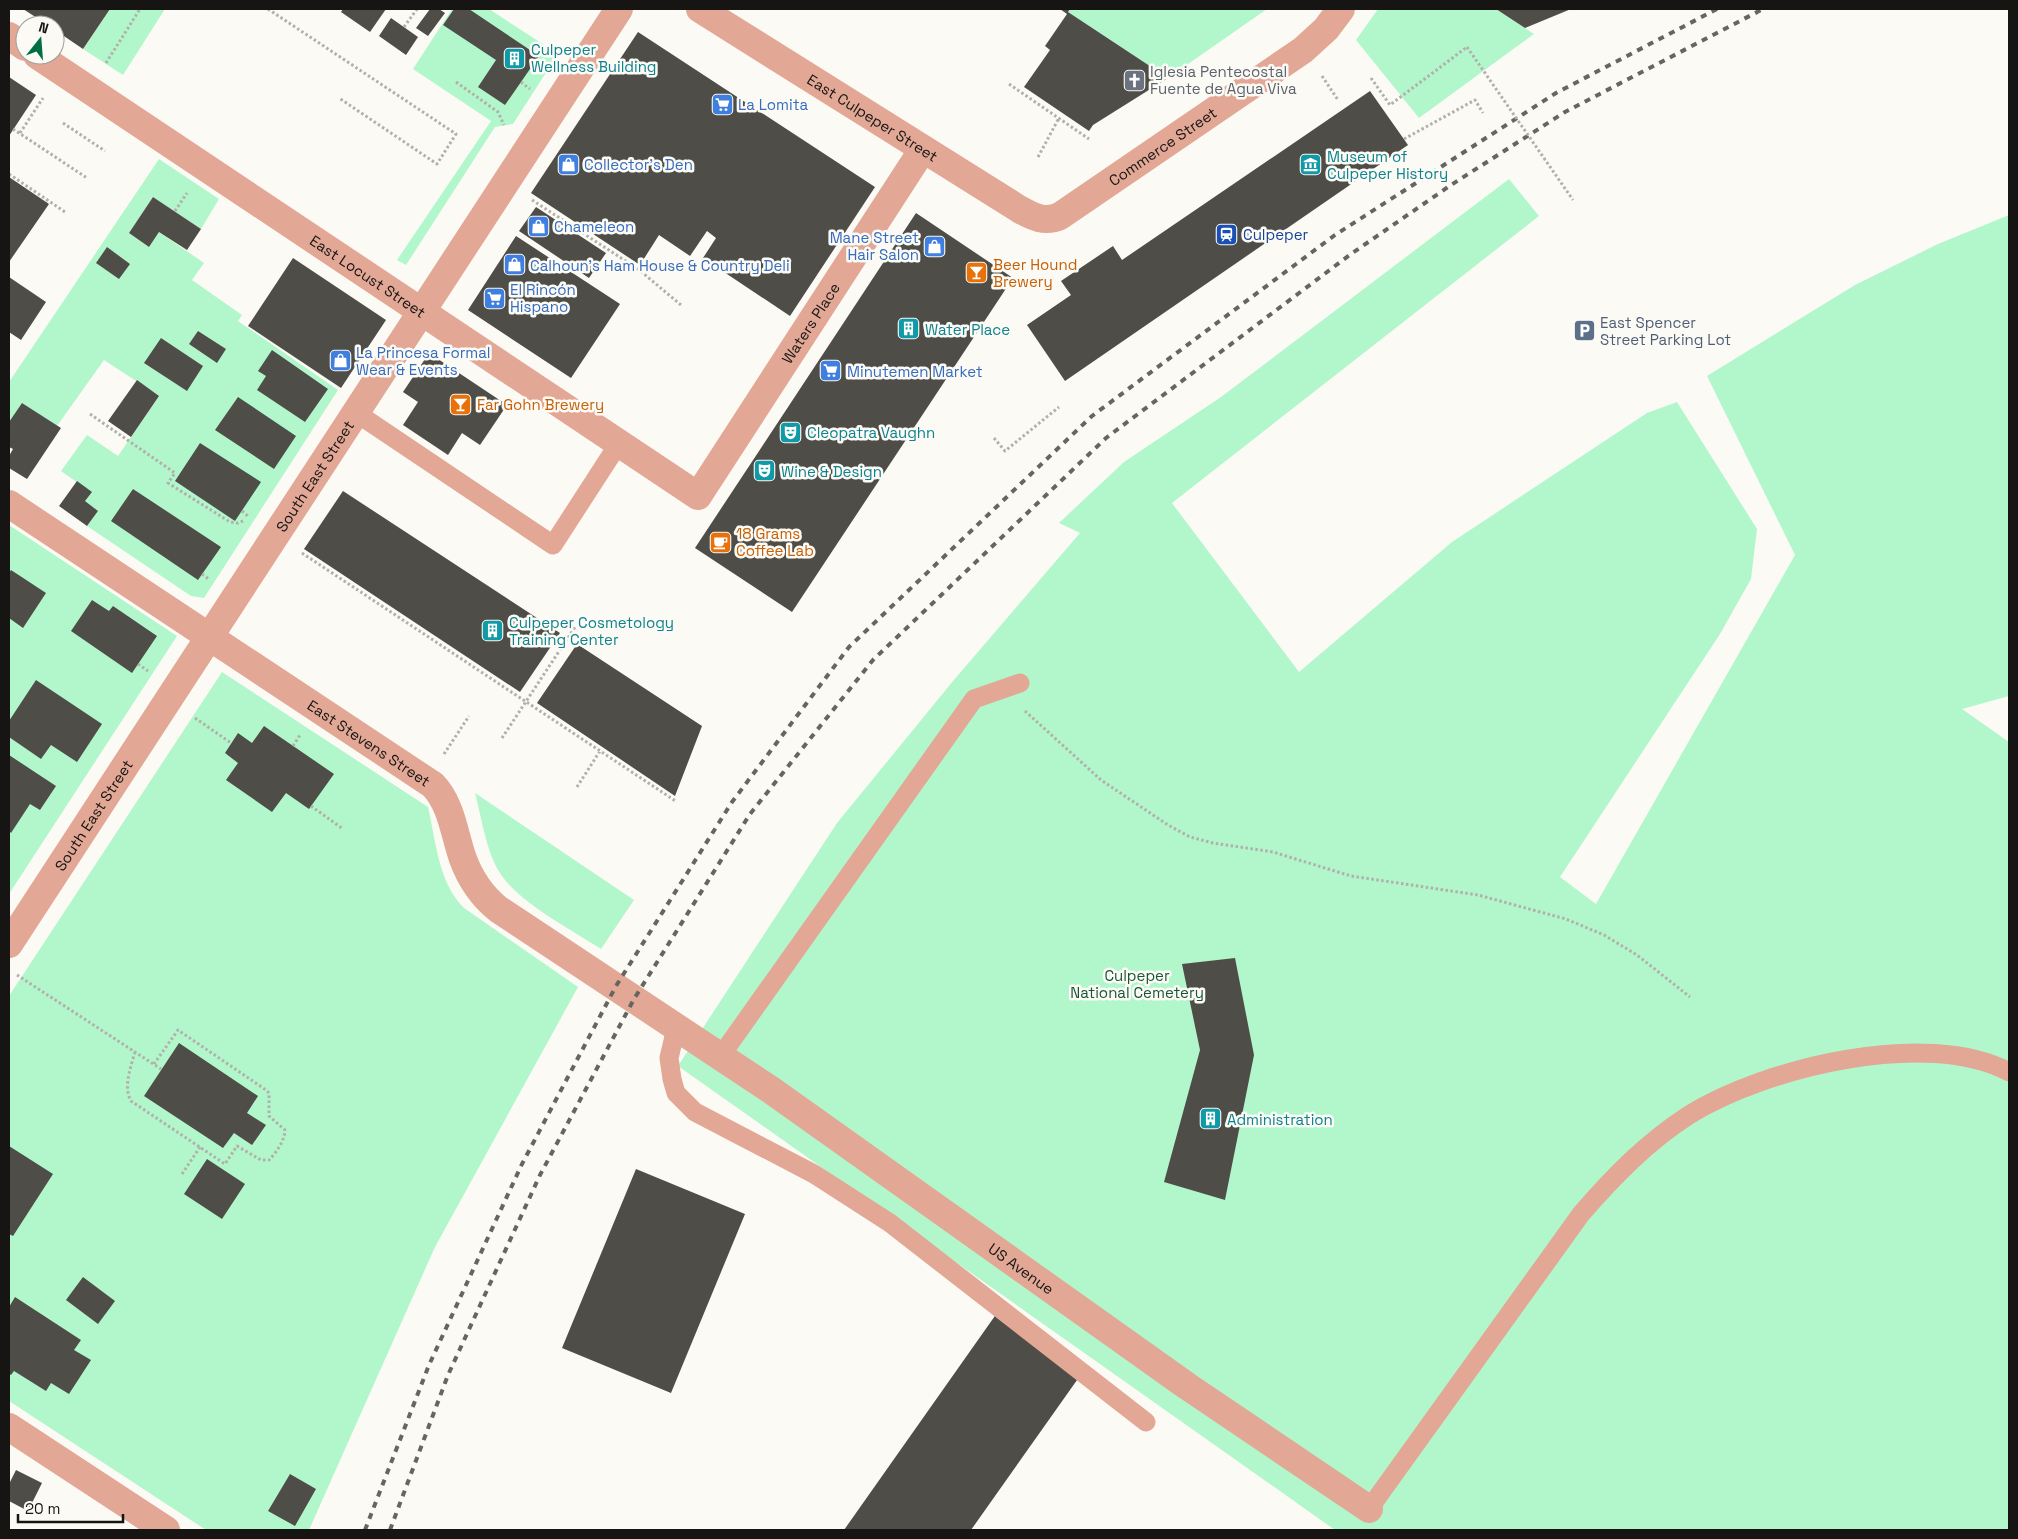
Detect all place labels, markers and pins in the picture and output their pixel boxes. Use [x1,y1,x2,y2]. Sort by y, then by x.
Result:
place label: Culpeper Wellness Building [531,40,657,76]
building icon: Culpeper Wellness Building [503,46,527,70]
place label: Iglesia Pentecostal Fuente de Agua Viva [1150,62,1297,98]
church icon: Iglesia Pentecostal Fuente de Agua Viva [1122,68,1146,92]
supermarket icon: La Lomita [710,92,734,116]
place label: La Lomita [738,95,809,114]
place label: Museum of Culpeper History [1327,147,1448,183]
shop icon: Collector's Den [556,152,580,176]
museum icon: Museum of Culpeper History [1299,153,1323,177]
place label: Collector's Den [584,155,693,174]
shop icon: Chameleon [526,214,550,238]
place label: Chameleon [554,217,634,236]
station icon: Culpeper [1215,222,1239,246]
place label: Culpeper [1243,225,1309,244]
place label: Mane Street Hair Salon [830,228,919,264]
shop icon: Mane Street Hair Salon [923,234,947,258]
shop icon: Calhoun's Ham House & Country Deli [502,253,526,277]
place label: Beer Hound Brewery [993,255,1077,291]
place label: Calhoun's Ham House & Country Deli [530,256,790,275]
bar icon: Beer Hound Brewery [965,261,989,285]
place label: El Rincón Hispano [510,280,576,316]
supermarket icon: El Rincón Hispano [482,286,506,310]
place label: East Spencer Street Parking Lot [1600,313,1731,349]
building icon: Water Place [897,317,921,341]
parking icon: East Spencer Street Parking Lot [1572,319,1596,343]
place label: Water Place [925,320,1010,339]
place label: La Princesa Formal Wear & Events [356,343,491,379]
shop icon: La Princesa Formal Wear & Events [328,349,352,373]
supermarket icon: Minutemen Market [819,359,843,383]
place label: Minutemen Market [847,362,983,381]
bar icon: Far Gohn Brewery [449,392,473,416]
place label: Far Gohn Brewery [477,395,604,414]
theatre icon: Cleopatra Vaughn [779,420,803,444]
place label: Cleopatra Vaughn [807,423,935,442]
theatre icon: Wine & Design [753,459,777,483]
place label: Wine & Design [781,462,882,481]
place label: 18 Grams Coffee Lab [736,524,814,560]
cafe icon: 18 Grams Coffee Lab [708,530,732,554]
place label: Culpeper Cosmetology Training Center [509,613,674,649]
building icon: Culpeper Cosmetology Training Center [481,619,505,643]
building icon: Administration [1199,1107,1223,1131]
place label: Administration [1227,1110,1333,1129]

